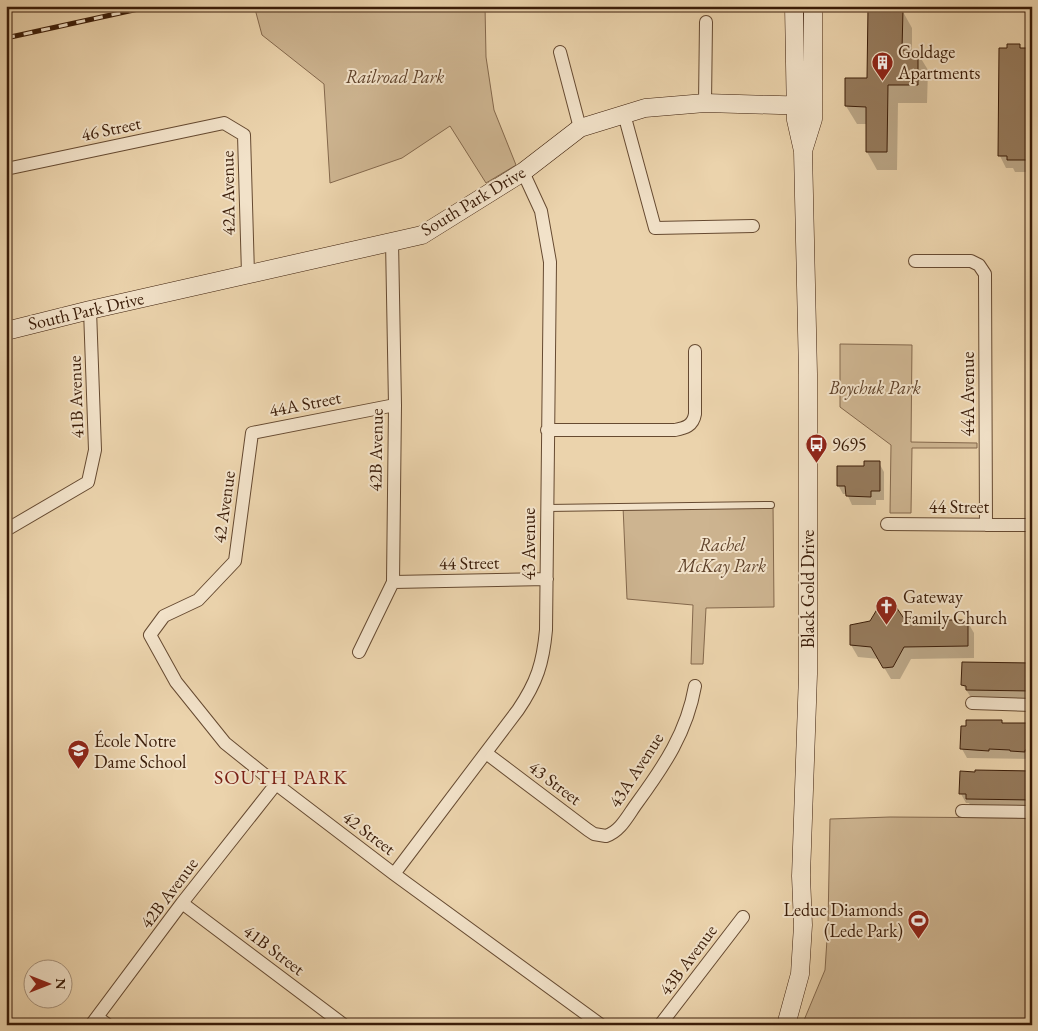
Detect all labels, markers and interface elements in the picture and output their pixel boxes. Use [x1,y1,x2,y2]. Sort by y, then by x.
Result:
place label: Goldage Apartments [897,40,980,84]
building icon: Goldage Apartments [870,50,894,81]
park label: Railroad Park [345,65,445,88]
street label: 46 Street [79,111,143,146]
street label: 42A Avenue [215,150,240,236]
street label: South Park Drive [416,160,529,241]
street label: South Park Drive [26,286,146,335]
street label: 44A Avenue [956,352,979,437]
street label: 41B Avenue [63,355,88,439]
park label: Boychuk Park [828,376,921,400]
street label: 44A Street [267,385,343,422]
street label: 42B Avenue [363,408,388,492]
bus stop icon: 9695 [804,433,828,464]
place label: 9695 [832,433,867,456]
street label: 42 Avenue [207,469,240,544]
street label: 44 Street [929,495,990,518]
street label: 43 Avenue [517,508,540,580]
street label: Black Gold Drive [796,530,819,648]
park label: Rachel McKay Park [677,533,766,578]
street label: 44 Street [439,550,500,575]
place label: Gateway Family Church [903,585,1007,629]
church icon: Gateway Family Church [875,595,899,626]
street label: 43A Avenue [603,728,668,812]
place label: École Notre Dame School [94,729,186,773]
school or university icon: École Notre Dame School [66,739,90,770]
street label: 43 Street [524,755,587,810]
district label: SOUTH PARK [214,764,348,790]
street label: 42 Street [338,805,401,860]
street label: 42B Avenue [134,853,203,933]
place label: Leduc Diamonds (Lede Park) [784,898,903,942]
sports icon: Leduc Diamonds (Lede Park) [907,908,931,939]
street label: 41B Street [239,919,310,980]
street label: 43B Avenue [653,920,722,1000]
north arrow [22,958,72,1008]
text: N [52,978,70,990]

